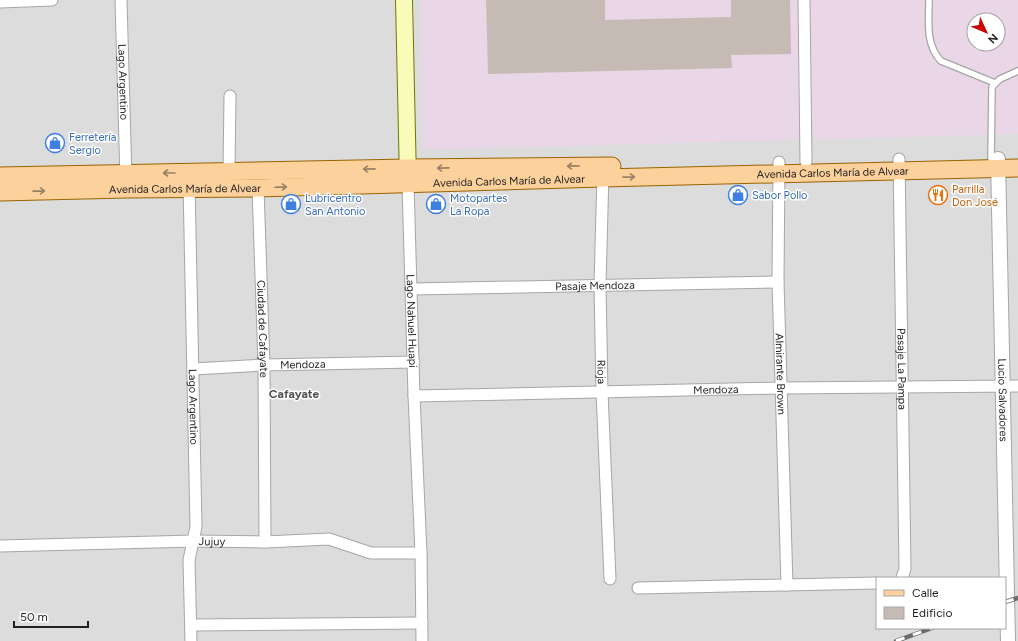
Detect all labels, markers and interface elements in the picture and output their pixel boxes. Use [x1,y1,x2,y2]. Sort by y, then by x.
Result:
north arrow [966,12,1006,52]
text: N [985,31,1000,46]
street label: Lago Argentino [115,44,130,120]
place label: Ferretería Sergio [69,131,116,157]
shop icon: Ferretería Sergio [44,132,66,154]
one-way arrow [567,162,580,170]
one-way arrow [437,164,450,172]
one-way arrow [363,165,376,173]
street label: Avenida Carlos María de Alvear [757,165,909,181]
one-way arrow [163,169,176,177]
street label: Avenida Carlos María de Alvear [433,173,585,190]
one-way arrow [622,173,635,181]
street label: Avenida Carlos María de Alvear [109,182,261,196]
place label: Parrilla Don José [952,183,998,209]
one-way arrow [274,184,287,191]
shop icon: Sabor Pollo [727,184,749,206]
restaurant icon: Parrilla Don José [927,184,949,206]
one-way arrow [32,187,45,195]
place label: Sabor Pollo [752,189,807,202]
place label: Lubricentro San Antonio [305,192,365,218]
place label: Motopartes La Ropa [450,192,507,218]
shop icon: Lubricentro San Antonio [280,193,302,215]
shop icon: Motopartes La Ropa [425,193,447,215]
street label: Lago Nahuel Huapi [404,274,419,368]
street label: Pasaje Mendoza [555,279,635,293]
street label: Ciudad de Cafayate [254,280,270,378]
street label: Pasaje La Pampa [894,328,909,410]
street label: Almirante Brown [773,333,788,415]
street label: Mendoza [280,358,326,372]
street label: Lucio Salvadores [995,358,1010,442]
street label: Rioja [594,360,608,384]
street label: Lago Argentino [186,369,200,445]
street label: Mendoza [693,383,739,397]
district label: Cafayate [269,387,320,401]
street label: Jujuy [198,535,226,548]
legend [876,577,1006,629]
text: Calle [912,586,939,600]
scale bar [14,603,88,629]
text: Edificio [912,606,952,620]
text: 50 m [20,610,48,624]

